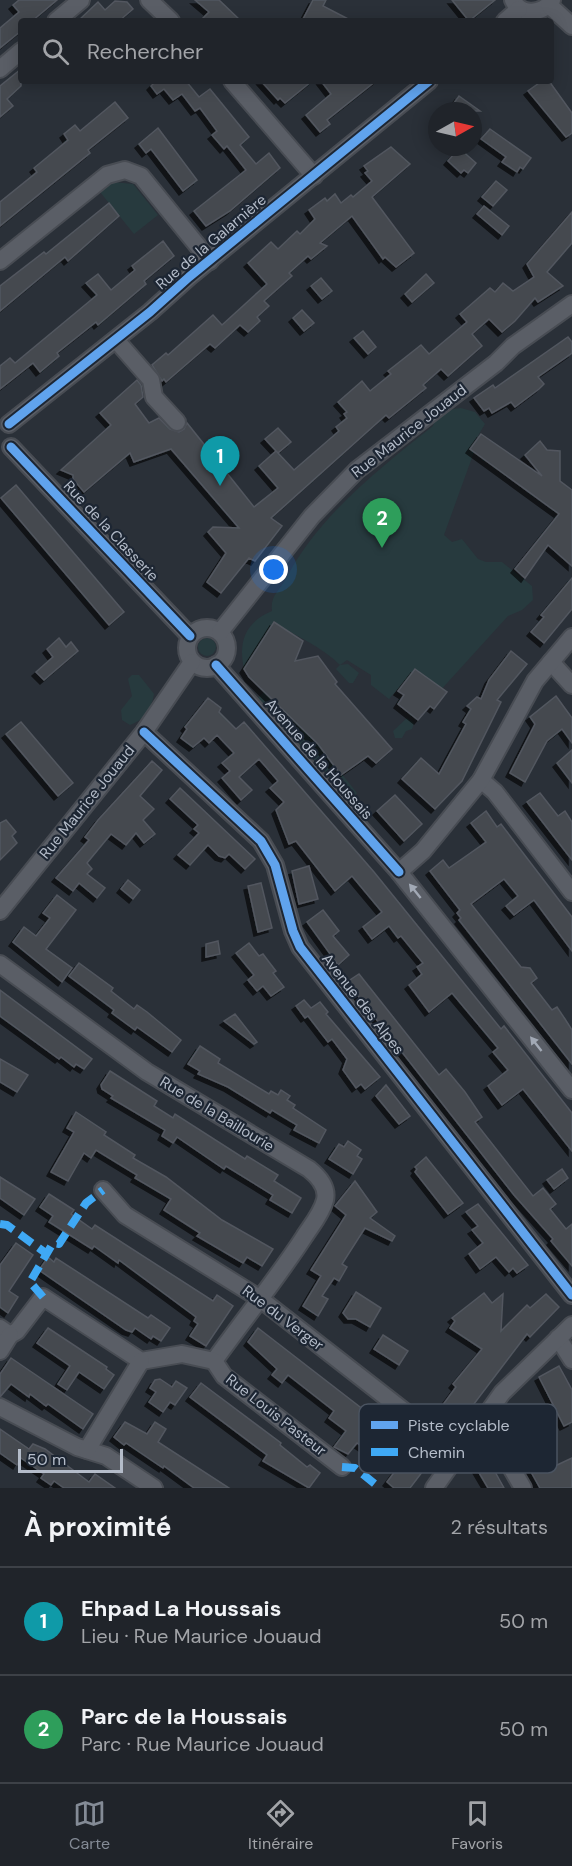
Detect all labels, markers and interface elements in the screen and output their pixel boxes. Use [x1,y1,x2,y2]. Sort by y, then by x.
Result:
search box [18,18,554,84]
icon: search [39,35,72,68]
text: Rechercher [87,37,203,66]
north arrow [428,102,482,156]
street label: Rue de la Galarnière [152,190,270,294]
street label: Rue Maurice Jouaud [347,380,471,482]
pin: 1 [200,436,240,486]
street label: Rue de la Classerie [59,476,163,586]
pin: 2 [362,498,401,548]
your location [259,555,288,584]
street label: Avenue de la Houssais [261,694,377,824]
street label: Rue Maurice Jouaud [35,741,139,863]
one-way arrow [409,884,421,899]
street label: Avenue des Alpes [317,949,409,1059]
one-way arrow [529,1036,542,1052]
street label: Rue de la Baillourie [156,1072,278,1156]
street label: Rue du Verger [238,1281,328,1355]
street label: Rue Louis Pasteur [222,1369,331,1461]
legend [359,1404,557,1473]
text: Piste cyclable [408,1415,510,1436]
text: Chemin [408,1442,465,1463]
scale bar [18,1446,123,1474]
text: 50 m [27,1449,66,1470]
text: À proximité [24,1510,171,1544]
text: 2 résultats [451,1514,548,1540]
text: Ehpad La Houssais [81,1594,281,1623]
text: 1 [40,1608,47,1634]
text: 50 m [499,1608,548,1634]
text: Lieu · Rue Maurice Jouaud [81,1623,321,1649]
text: Parc de la Houssais [81,1702,288,1731]
text: 2 [38,1716,49,1742]
text: 50 m [499,1716,548,1742]
text: Parc · Rue Maurice Jouaud [81,1731,324,1757]
tab: Carte [69,1797,110,1854]
tab: Itinéraire [248,1797,313,1854]
tab: Favoris [451,1797,503,1854]

